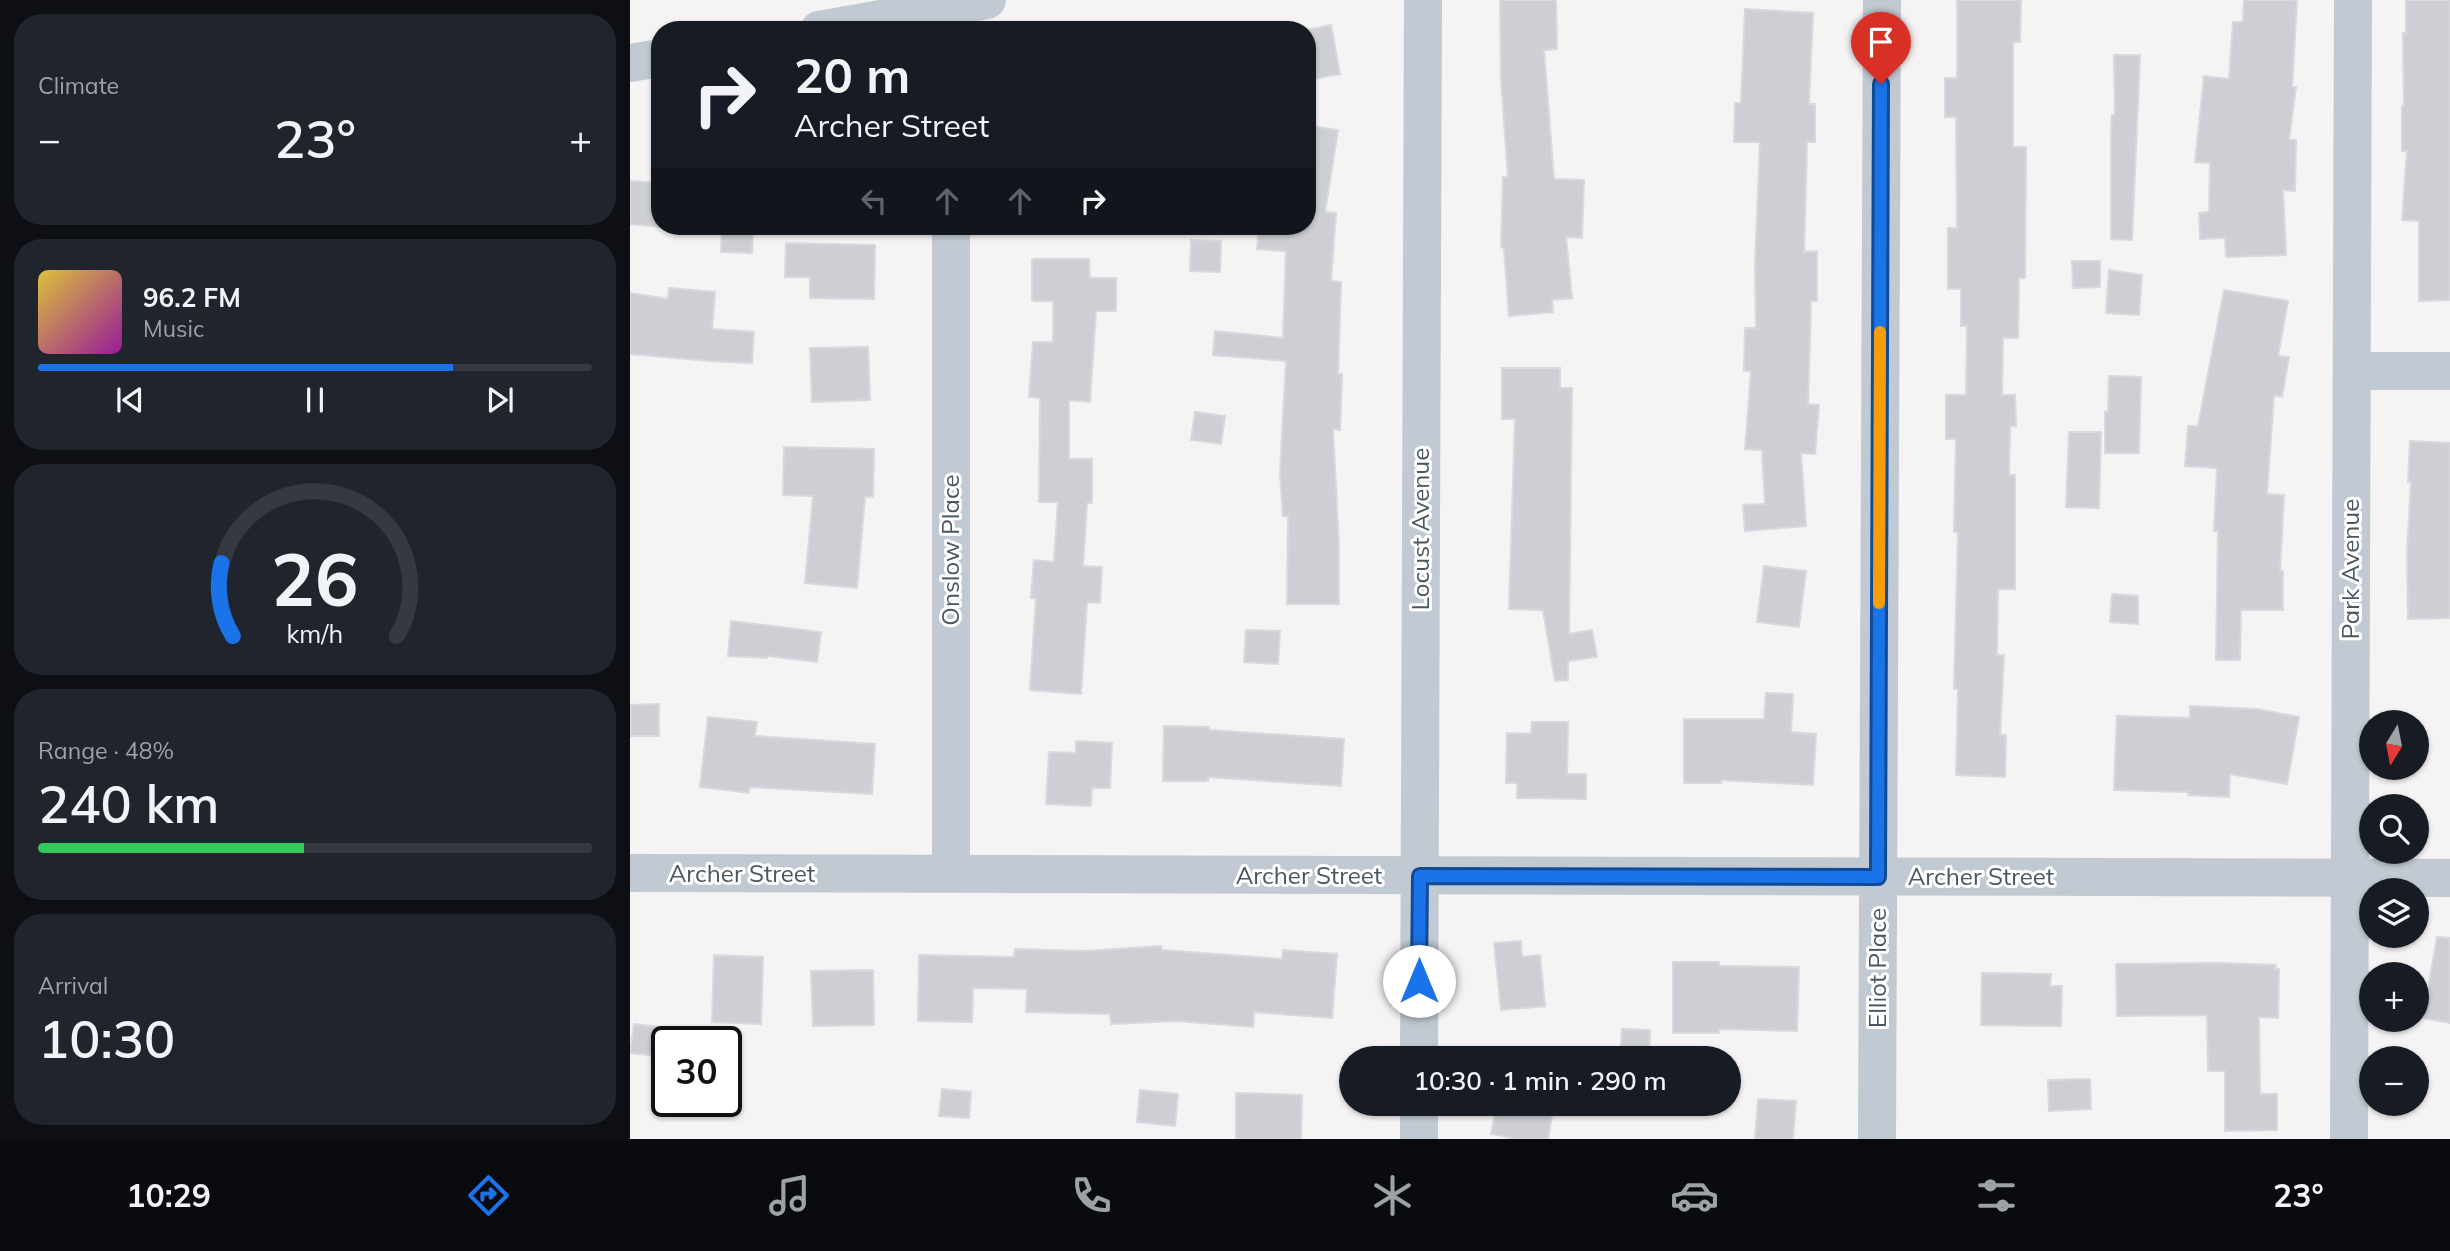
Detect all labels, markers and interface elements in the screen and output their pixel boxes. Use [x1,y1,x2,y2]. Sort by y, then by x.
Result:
pin [1851,12.0,1911,84]
icon: arrive [1862,23,1900,61]
text: 20 m [794,44,910,105]
icon: right [679,49,770,140]
text: Climate [38,71,119,100]
text: Archer Street [794,105,989,145]
text: 23° [274,106,356,171]
text: − [38,115,61,163]
text: + [569,115,592,163]
icon: left [855,182,893,220]
icon: ahead [928,182,966,220]
icon: ahead [1001,182,1039,220]
icon: right [1074,182,1112,220]
text: 96.2 FM [143,281,241,314]
text: Music [143,314,204,343]
icon: previous [111,381,149,419]
icon: pause [296,381,334,419]
icon: next [481,381,519,419]
street label: Locust Avenue [1405,448,1435,610]
street label: Onslow Place [935,474,965,626]
street label: Park Avenue [2335,499,2365,639]
text: 26 [271,533,359,624]
text: km/h [287,617,343,648]
north arrow [2359,710,2429,780]
map controls [2359,710,2429,1116]
text: Range · 48% [38,736,174,765]
text: 240 km [38,771,219,836]
button: search [2359,794,2429,864]
street label: Archer Street [669,858,815,888]
street label: Archer Street [1236,860,1382,890]
street label: Archer Street [1908,861,2054,891]
button: layers [2359,878,2429,948]
street label: Elliot Place [1862,908,1892,1028]
position arrow [1382,944,1456,1018]
button: + [2359,962,2429,1032]
text: Arrival [38,971,108,1000]
text: 10:30 [38,1006,175,1071]
speed limit sign: 30 [651,1026,742,1117]
button: − [2359,1046,2429,1116]
text: 10:30 · 1 min · 290 m [1413,1064,1667,1097]
icon: directions [464,1171,513,1220]
icon: music [765,1171,814,1220]
icon: phone [1067,1171,1116,1220]
icon: climate [1368,1171,1417,1220]
icon: car [1670,1171,1719,1220]
icon: filters [1972,1171,2021,1220]
text: 10:29 [126,1175,211,1215]
text: 23° [2273,1175,2324,1215]

